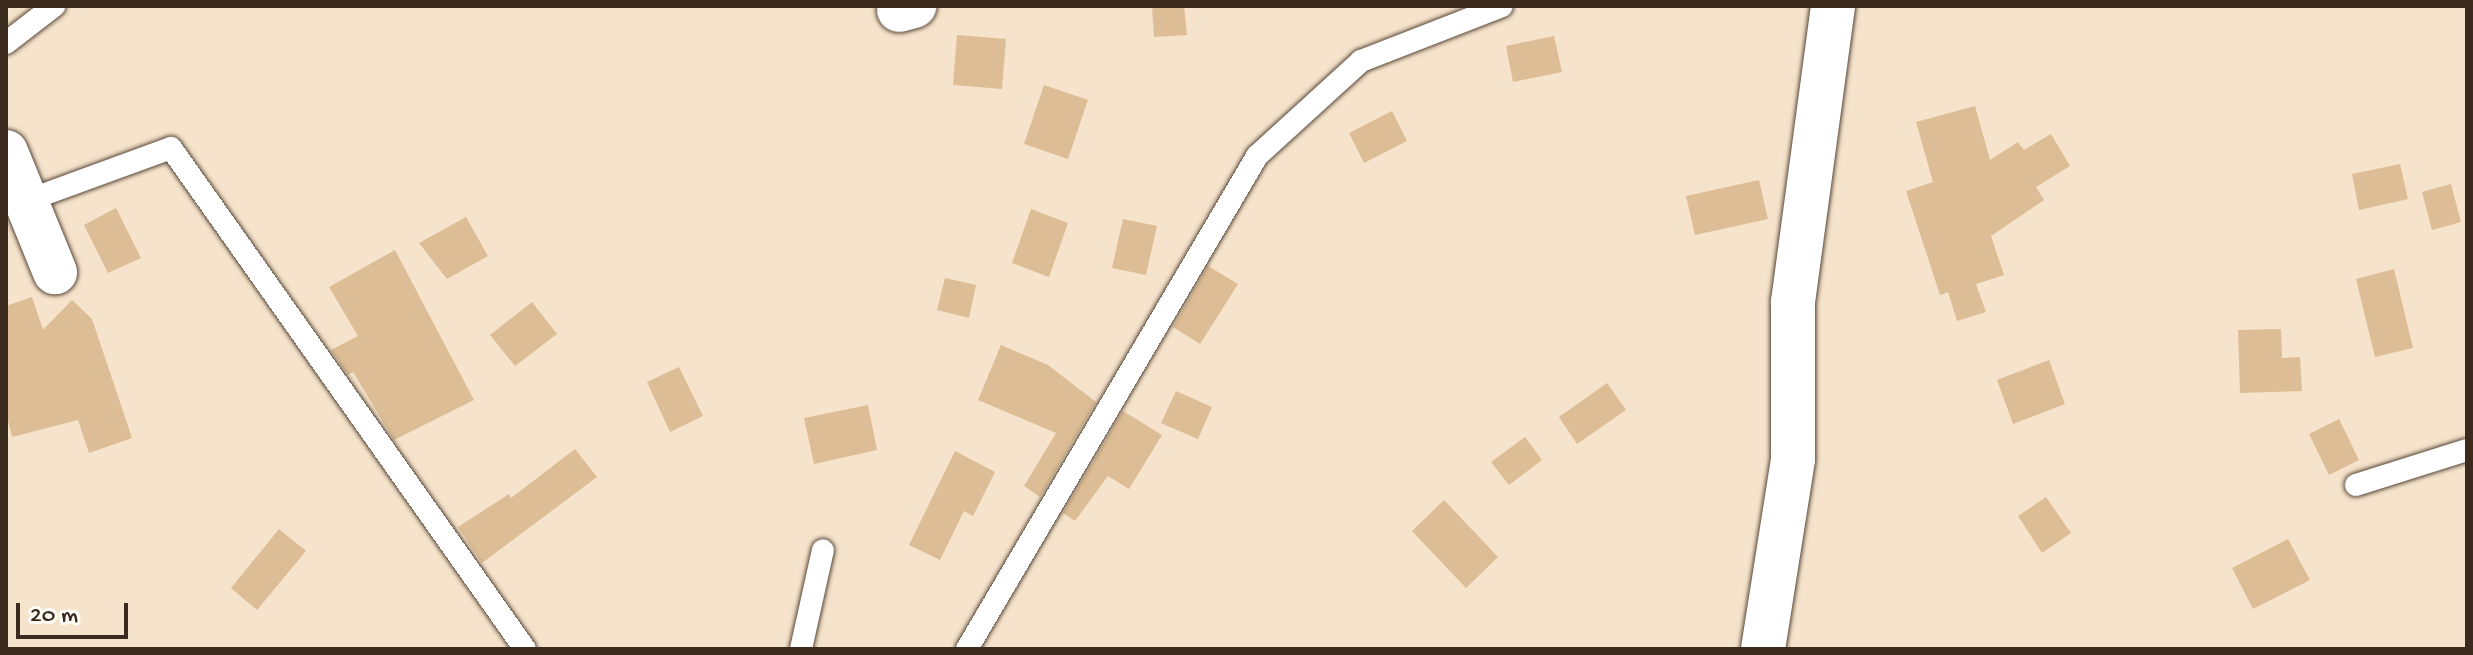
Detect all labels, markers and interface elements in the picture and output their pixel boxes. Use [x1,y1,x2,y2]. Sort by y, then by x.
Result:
scale bar [20,587,132,637]
text: 20 m [30,602,78,631]

